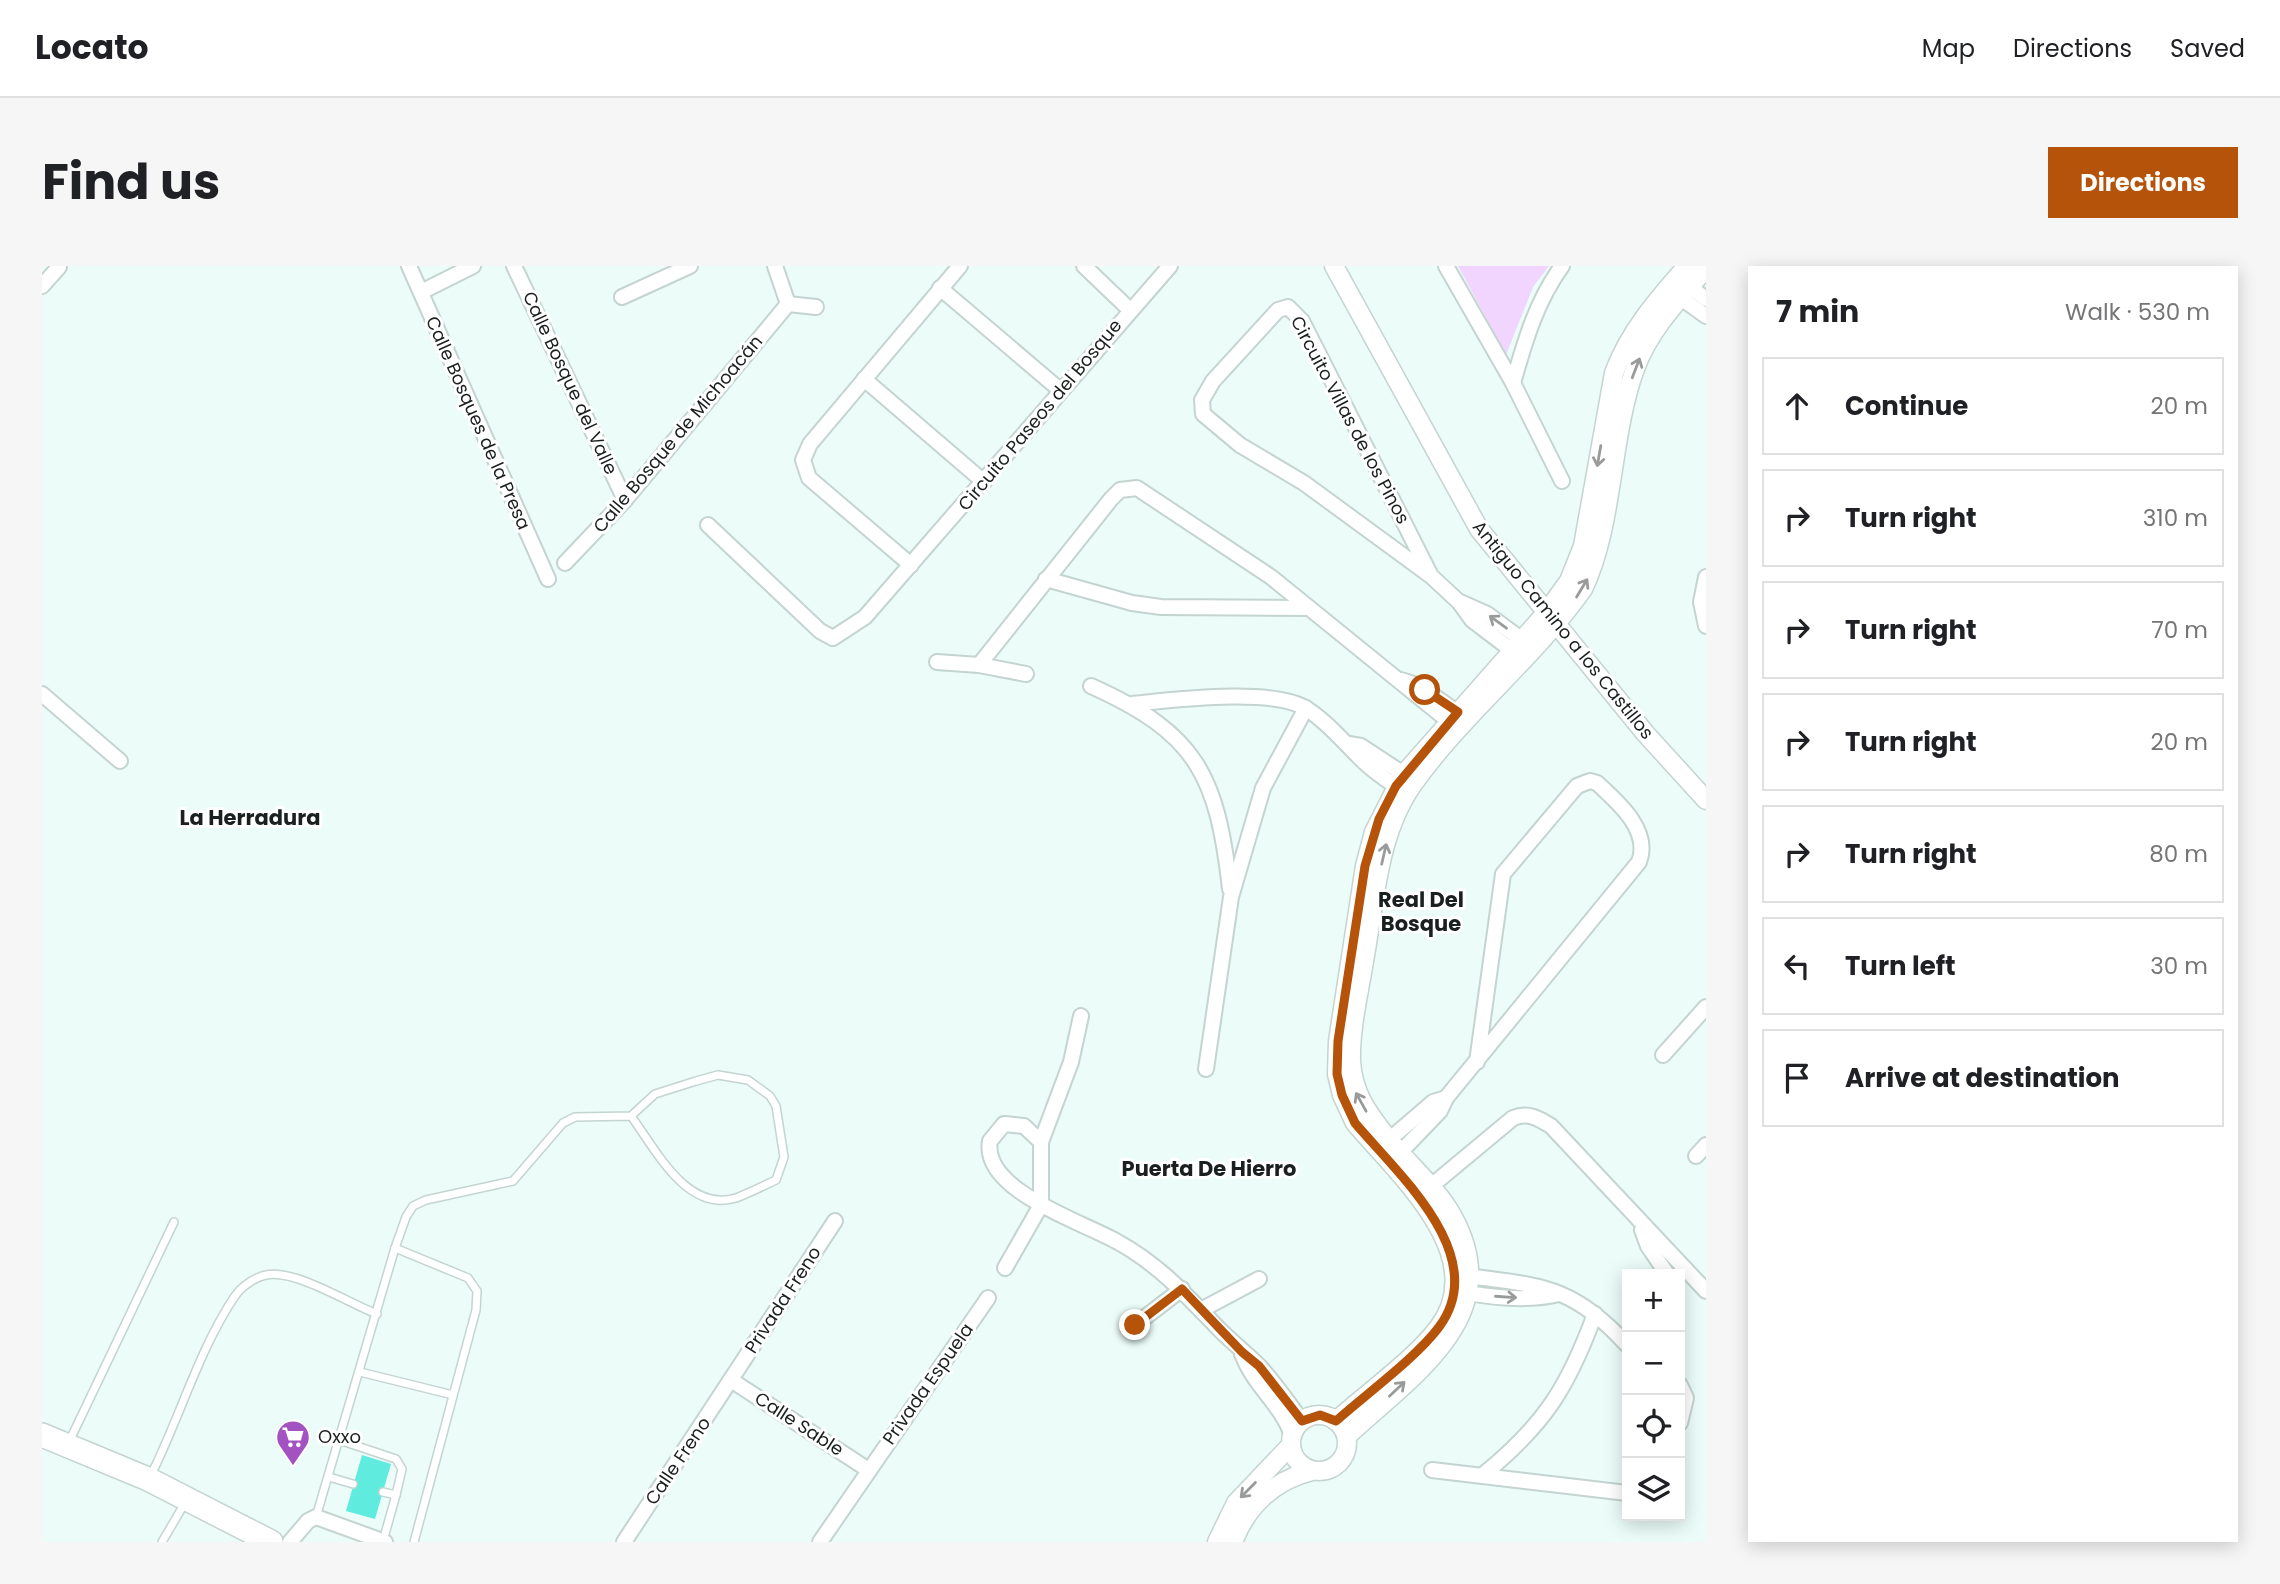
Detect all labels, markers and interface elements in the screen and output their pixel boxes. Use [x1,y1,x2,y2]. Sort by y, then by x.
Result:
text: Locato [35,24,149,71]
text: Map [1922,32,1975,65]
text: Directions [2013,32,2132,65]
text: Saved [2170,32,2245,65]
button: Directions [2048,147,2238,218]
text: Find us [42,148,220,216]
street label: Calle Bosque del Valle [517,287,624,478]
text: 7 min [1776,290,1859,333]
text: Walk · 530 m [2065,296,2210,328]
street label: Circuito Villas de los Pinos [1285,311,1416,528]
street label: Calle Bosques de la Presa [420,312,537,534]
street label: Circuito Paseos del Bosque [952,314,1127,516]
street label: Calle Bosque de Michoacán [587,329,768,538]
one-way arrow [1631,358,1644,380]
icon: ahead [1778,387,1816,425]
text: Continue [1845,388,1968,424]
text: 20 m [2150,390,2208,422]
one-way arrow [1592,444,1605,467]
icon: right [1778,499,1816,537]
text: Turn right [1845,500,1977,536]
text: 310 m [2143,502,2208,534]
street label: Antiguo Camino a los Castillos [1467,515,1660,744]
one-way arrow [1576,579,1590,599]
icon: right [1778,611,1816,649]
text: Turn right [1845,612,1977,648]
text: 70 m [2151,614,2208,646]
one-way arrow [1489,615,1508,629]
route start [1409,674,1440,705]
icon: right [1778,723,1816,761]
text: Turn right [1845,724,1977,760]
text: 20 m [2150,726,2208,758]
district label: La Herradura [180,803,320,832]
icon: right [1778,835,1816,873]
text: Turn right [1845,836,1977,872]
text: 80 m [2149,838,2208,870]
one-way arrow [1377,843,1391,866]
district label: Real Del Bosque [1378,885,1464,938]
icon: left [1778,947,1816,985]
text: Turn left [1845,948,1956,984]
text: 30 m [2150,950,2208,982]
icon: arrive [1778,1059,1816,1097]
text: Arrive at destination [1845,1060,2120,1096]
one-way arrow [1354,1092,1368,1112]
district label: Puerta De Hierro [1122,1154,1296,1183]
street label: Privada Freno [739,1241,827,1358]
map controls [1622,1269,1685,1521]
button: + [1622,1269,1685,1332]
one-way arrow [1494,1291,1517,1304]
route end [1119,1309,1150,1340]
street label: Privada Espuela [876,1318,979,1449]
button: − [1622,1332,1685,1395]
one-way arrow [1388,1381,1405,1398]
street label: Calle Sable [750,1385,849,1462]
button: locate [1622,1395,1685,1458]
street label: Calle Freno [639,1412,716,1510]
supermarket icon: Oxxo [274,1418,312,1467]
place label: Oxxo [318,1424,361,1449]
button: layers [1622,1458,1685,1521]
one-way arrow [1240,1481,1257,1498]

